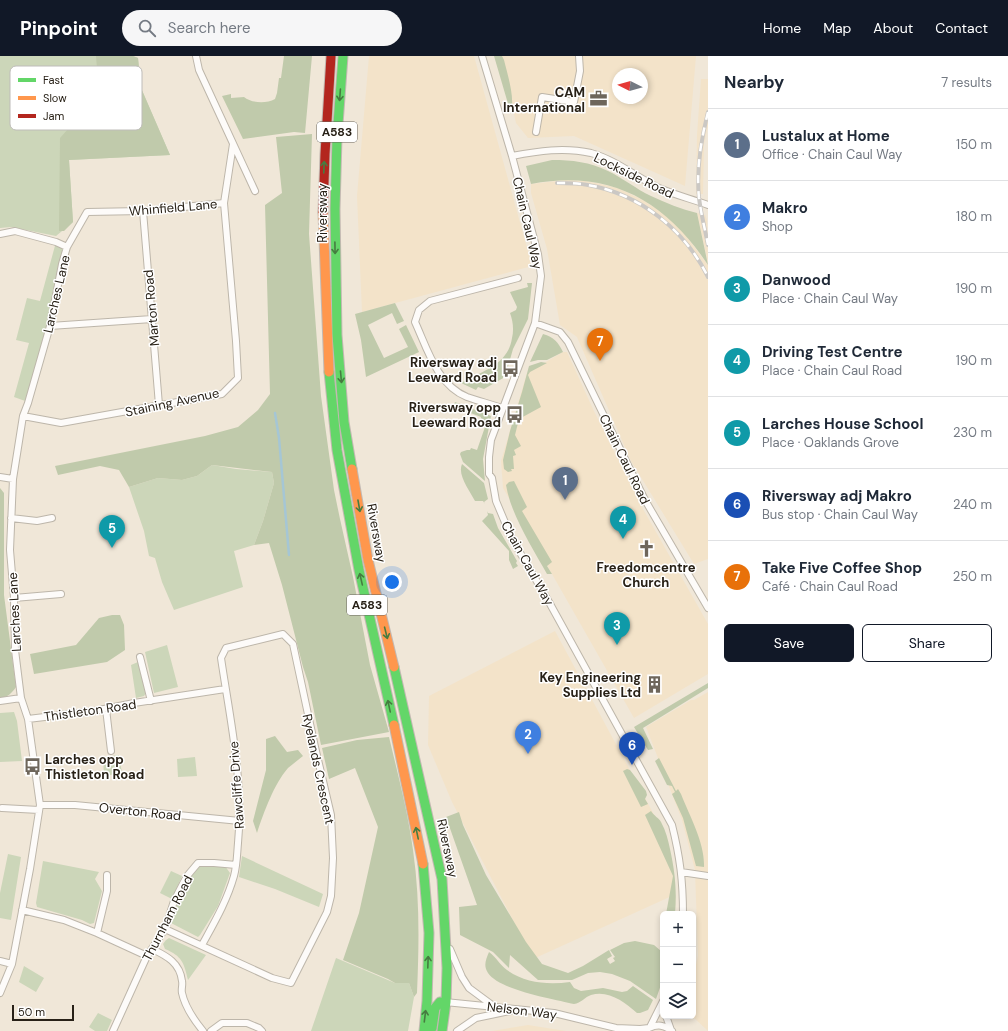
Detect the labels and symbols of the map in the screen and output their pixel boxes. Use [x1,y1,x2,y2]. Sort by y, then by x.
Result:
legend [10,66,142,130]
north arrow [612,68,648,104]
text: Fast [43,73,64,87]
place label: CAM International [503,84,585,116]
one-way arrow [336,88,344,101]
office icon: CAM International [588,89,608,109]
text: Slow [43,91,67,105]
text: Jam [43,109,64,123]
road number: A583 [317,122,357,142]
street label: Lockside Road [591,149,677,202]
one-way arrow [321,161,328,174]
street label: Chain Caul Way [509,175,546,271]
street label: Riversway [314,183,331,243]
street label: Whinfield Lane [128,195,218,220]
one-way arrow [332,241,339,254]
street label: Larches Lane [39,253,74,335]
street label: Marton Road [140,269,163,347]
pin: 7 [587,328,613,361]
place label: Riversway adj Leeward Road [408,354,497,386]
bus stop icon: Riversway adj Leeward Road [500,359,520,379]
one-way arrow [337,370,344,383]
street label: Staining Avenue [124,384,221,421]
place label: Riversway opp Leeward Road [409,399,501,431]
bus stop icon: Riversway opp Leeward Road [504,404,524,424]
street label: Chain Caul Road [595,411,654,507]
pin: 1 [552,467,578,500]
one-way arrow [355,499,363,512]
street label: Riversway [363,502,390,564]
pin: 4 [610,506,636,539]
pin: 5 [99,515,125,548]
street label: Chain Caul Way [497,518,558,609]
church icon: Freedomcentre Church [636,538,656,558]
place label: Freedomcentre Church [596,559,696,591]
street label: Larches Lane [4,572,25,652]
your location [382,572,402,592]
one-way arrow [356,573,364,586]
road number: A583 [347,595,387,615]
pin: 3 [604,612,630,645]
one-way arrow [383,626,390,639]
place label: Key Engineering Supplies Ltd [539,669,641,701]
building icon: Key Engineering Supplies Ltd [644,674,664,694]
street label: Thistleton Road [43,696,137,725]
one-way arrow [385,699,393,712]
street label: Ryelands Crescent [299,712,339,826]
pin: 2 [515,721,541,754]
pin: 6 [619,732,645,765]
street label: Rawcliffe Drive [225,741,248,829]
place label: Larches opp Thistleton Road [45,751,144,783]
bus stop icon: Larches opp Thistleton Road [22,756,42,776]
street label: Overton Road [98,799,182,824]
street label: Riversway [433,817,462,879]
one-way arrow [413,826,421,839]
street label: Thurnham Road [138,872,196,964]
one-way arrow [425,956,432,969]
street label: Nelson Way [486,998,558,1023]
scale bar [12,1003,74,1022]
one-way arrow [421,1010,429,1023]

